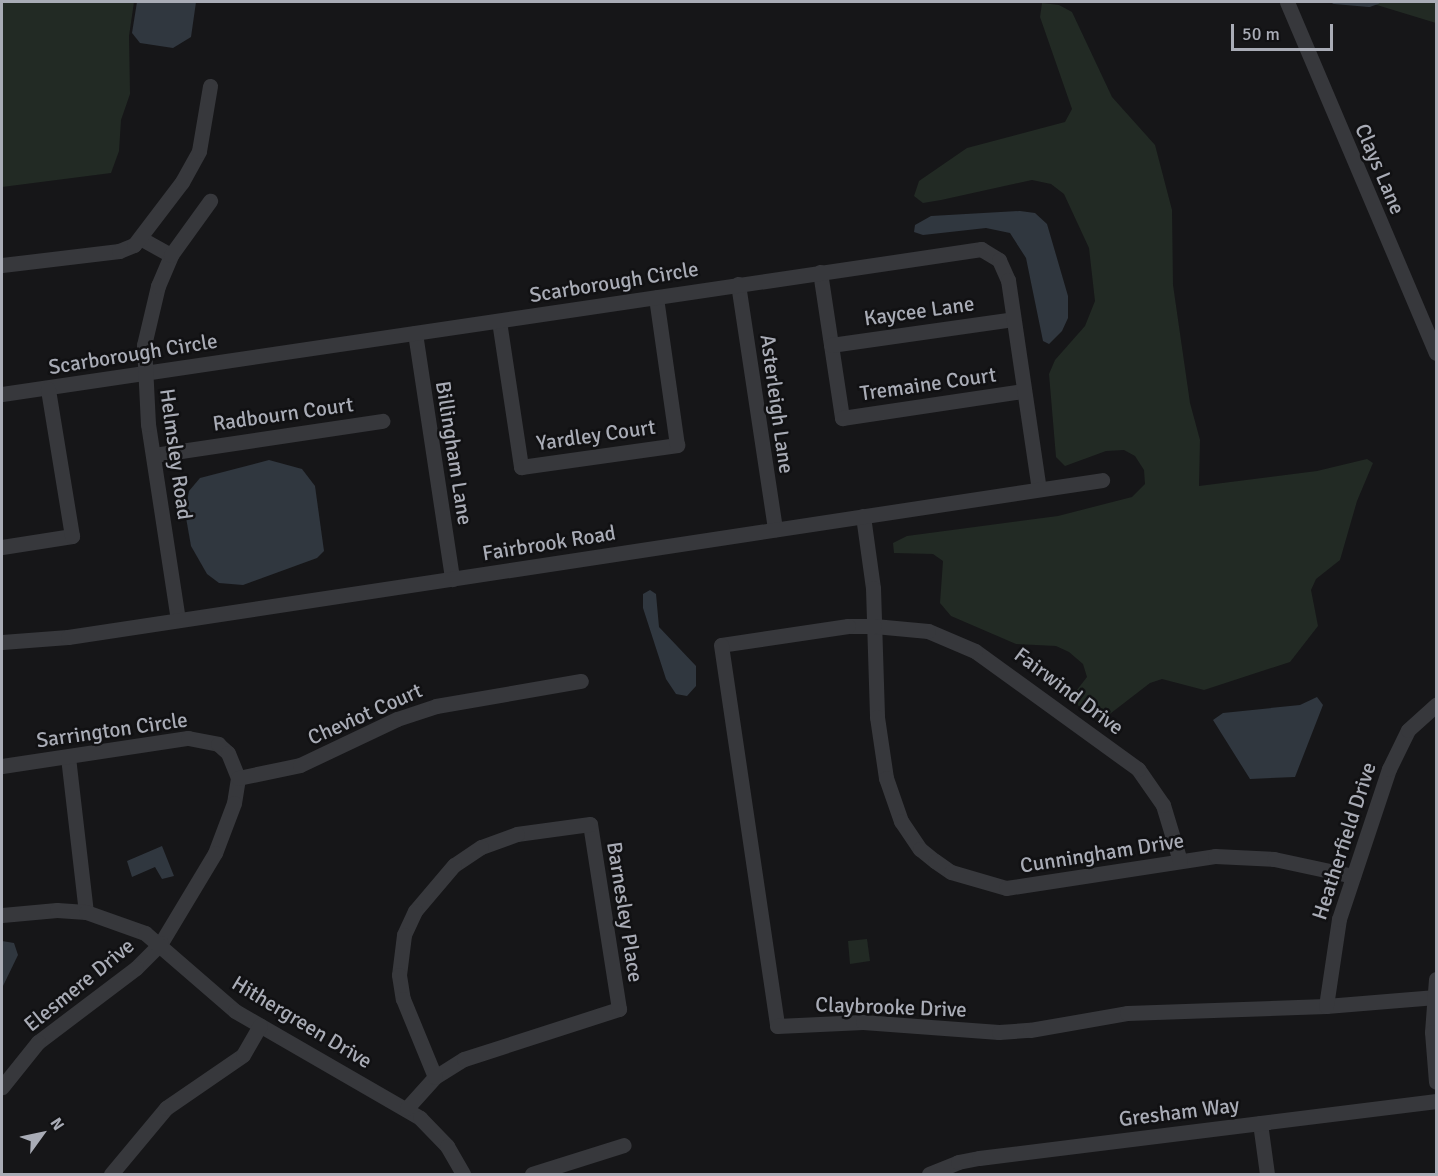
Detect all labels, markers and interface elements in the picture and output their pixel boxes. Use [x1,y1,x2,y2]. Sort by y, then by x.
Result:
scale bar [1234,12,1336,50]
text: 50 m [1242,23,1280,45]
street label: Clays Lane [1350,120,1410,218]
street label: Scarborough Circle [528,256,700,308]
street label: Kaycee Lane [862,291,976,331]
street label: Scarborough Circle [47,328,219,380]
street label: Asterleigh Lane [755,333,799,475]
street label: Tremaine Court [858,362,998,406]
street label: Billingham Lane [430,379,478,527]
street label: Helmsley Road [154,387,198,521]
street label: Radbourn Court [211,392,355,436]
street label: Yardley Court [535,414,657,456]
street label: Fairbrook Road [481,520,617,566]
street label: Fairwind Drive [1009,642,1129,740]
street label: Cheviot Court [304,678,426,750]
street label: Sarrington Circle [35,707,189,753]
street label: Heatherfield Drive [1307,759,1381,923]
street label: Cunningham Drive [1018,828,1186,878]
street label: Barnesley Place [601,840,649,984]
street label: Elesmere Drive [19,933,139,1037]
street label: Hithergreen Drive [227,970,377,1074]
street label: Claybrooke Drive [815,992,967,1022]
street label: Gresham Way [1117,1092,1241,1132]
north arrow [12,1104,72,1164]
text: N [46,1114,69,1134]

